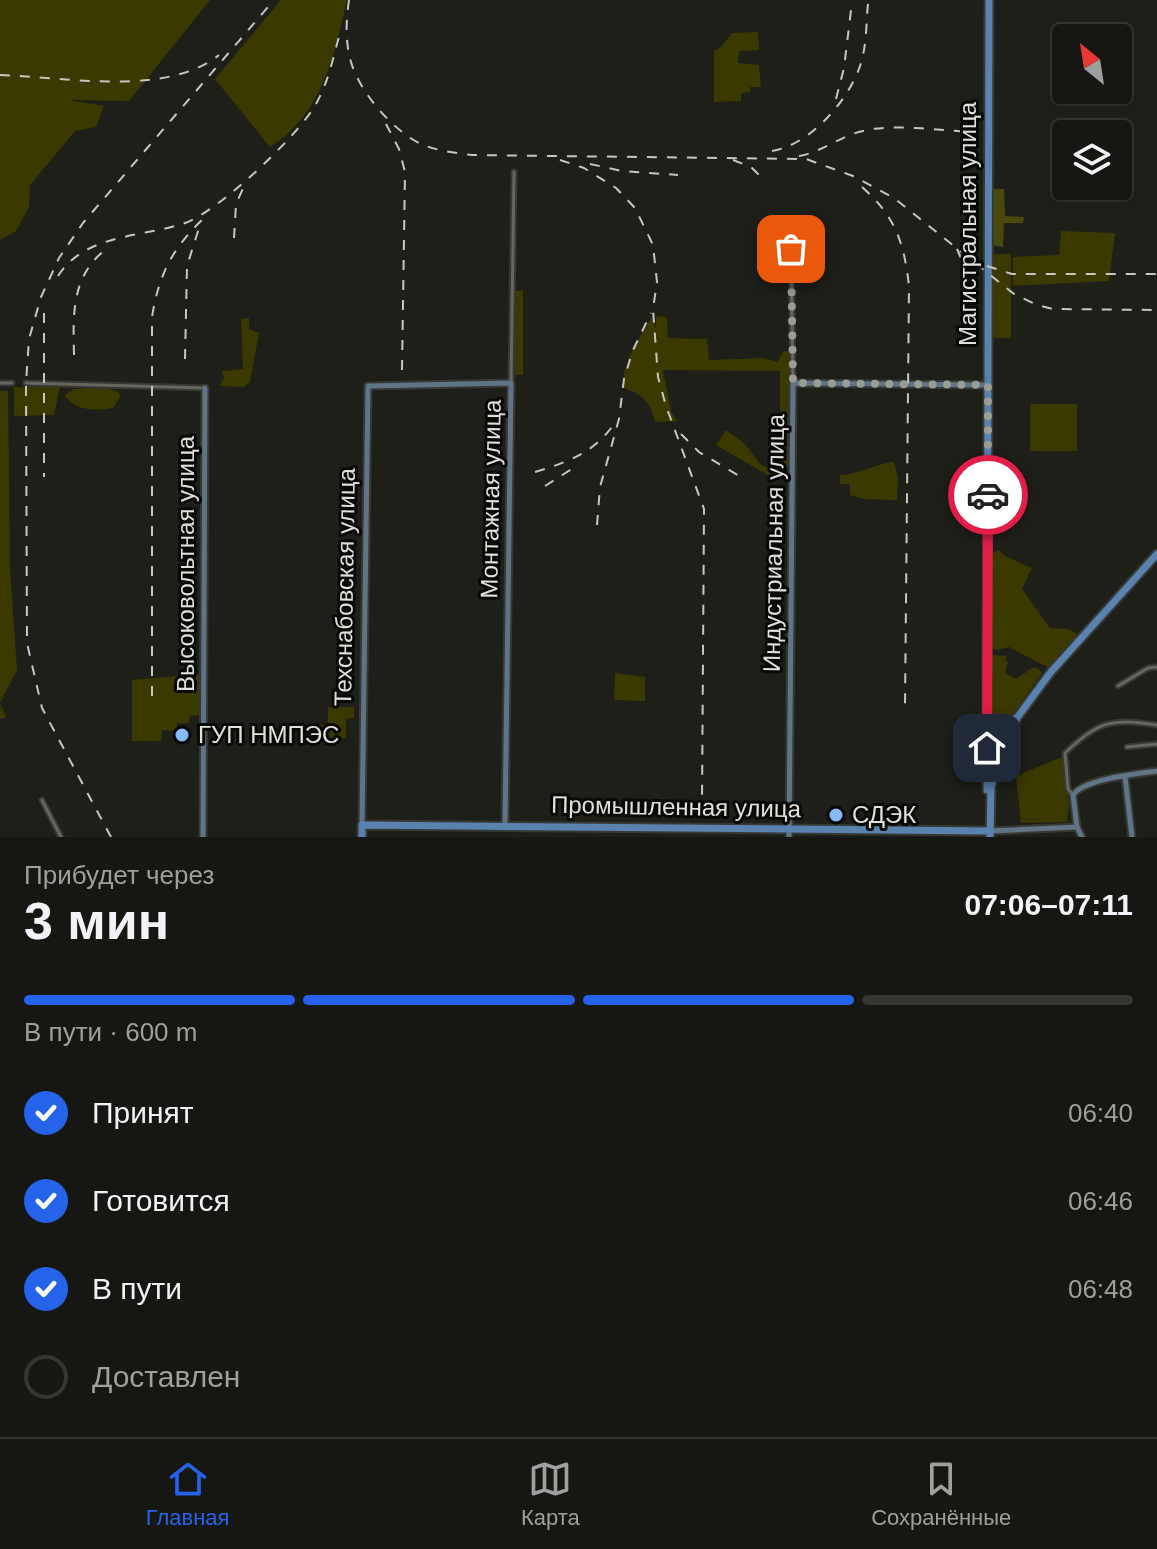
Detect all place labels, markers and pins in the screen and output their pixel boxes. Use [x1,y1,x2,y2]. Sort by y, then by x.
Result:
pin [757,215,825,283]
pin [953,714,1021,782]
place label: ГУП НМПЭС [198,721,339,748]
marker: ГУП НМПЭС [173,726,191,744]
place label: СДЭК [852,801,916,828]
marker: СДЭК [827,806,845,824]

